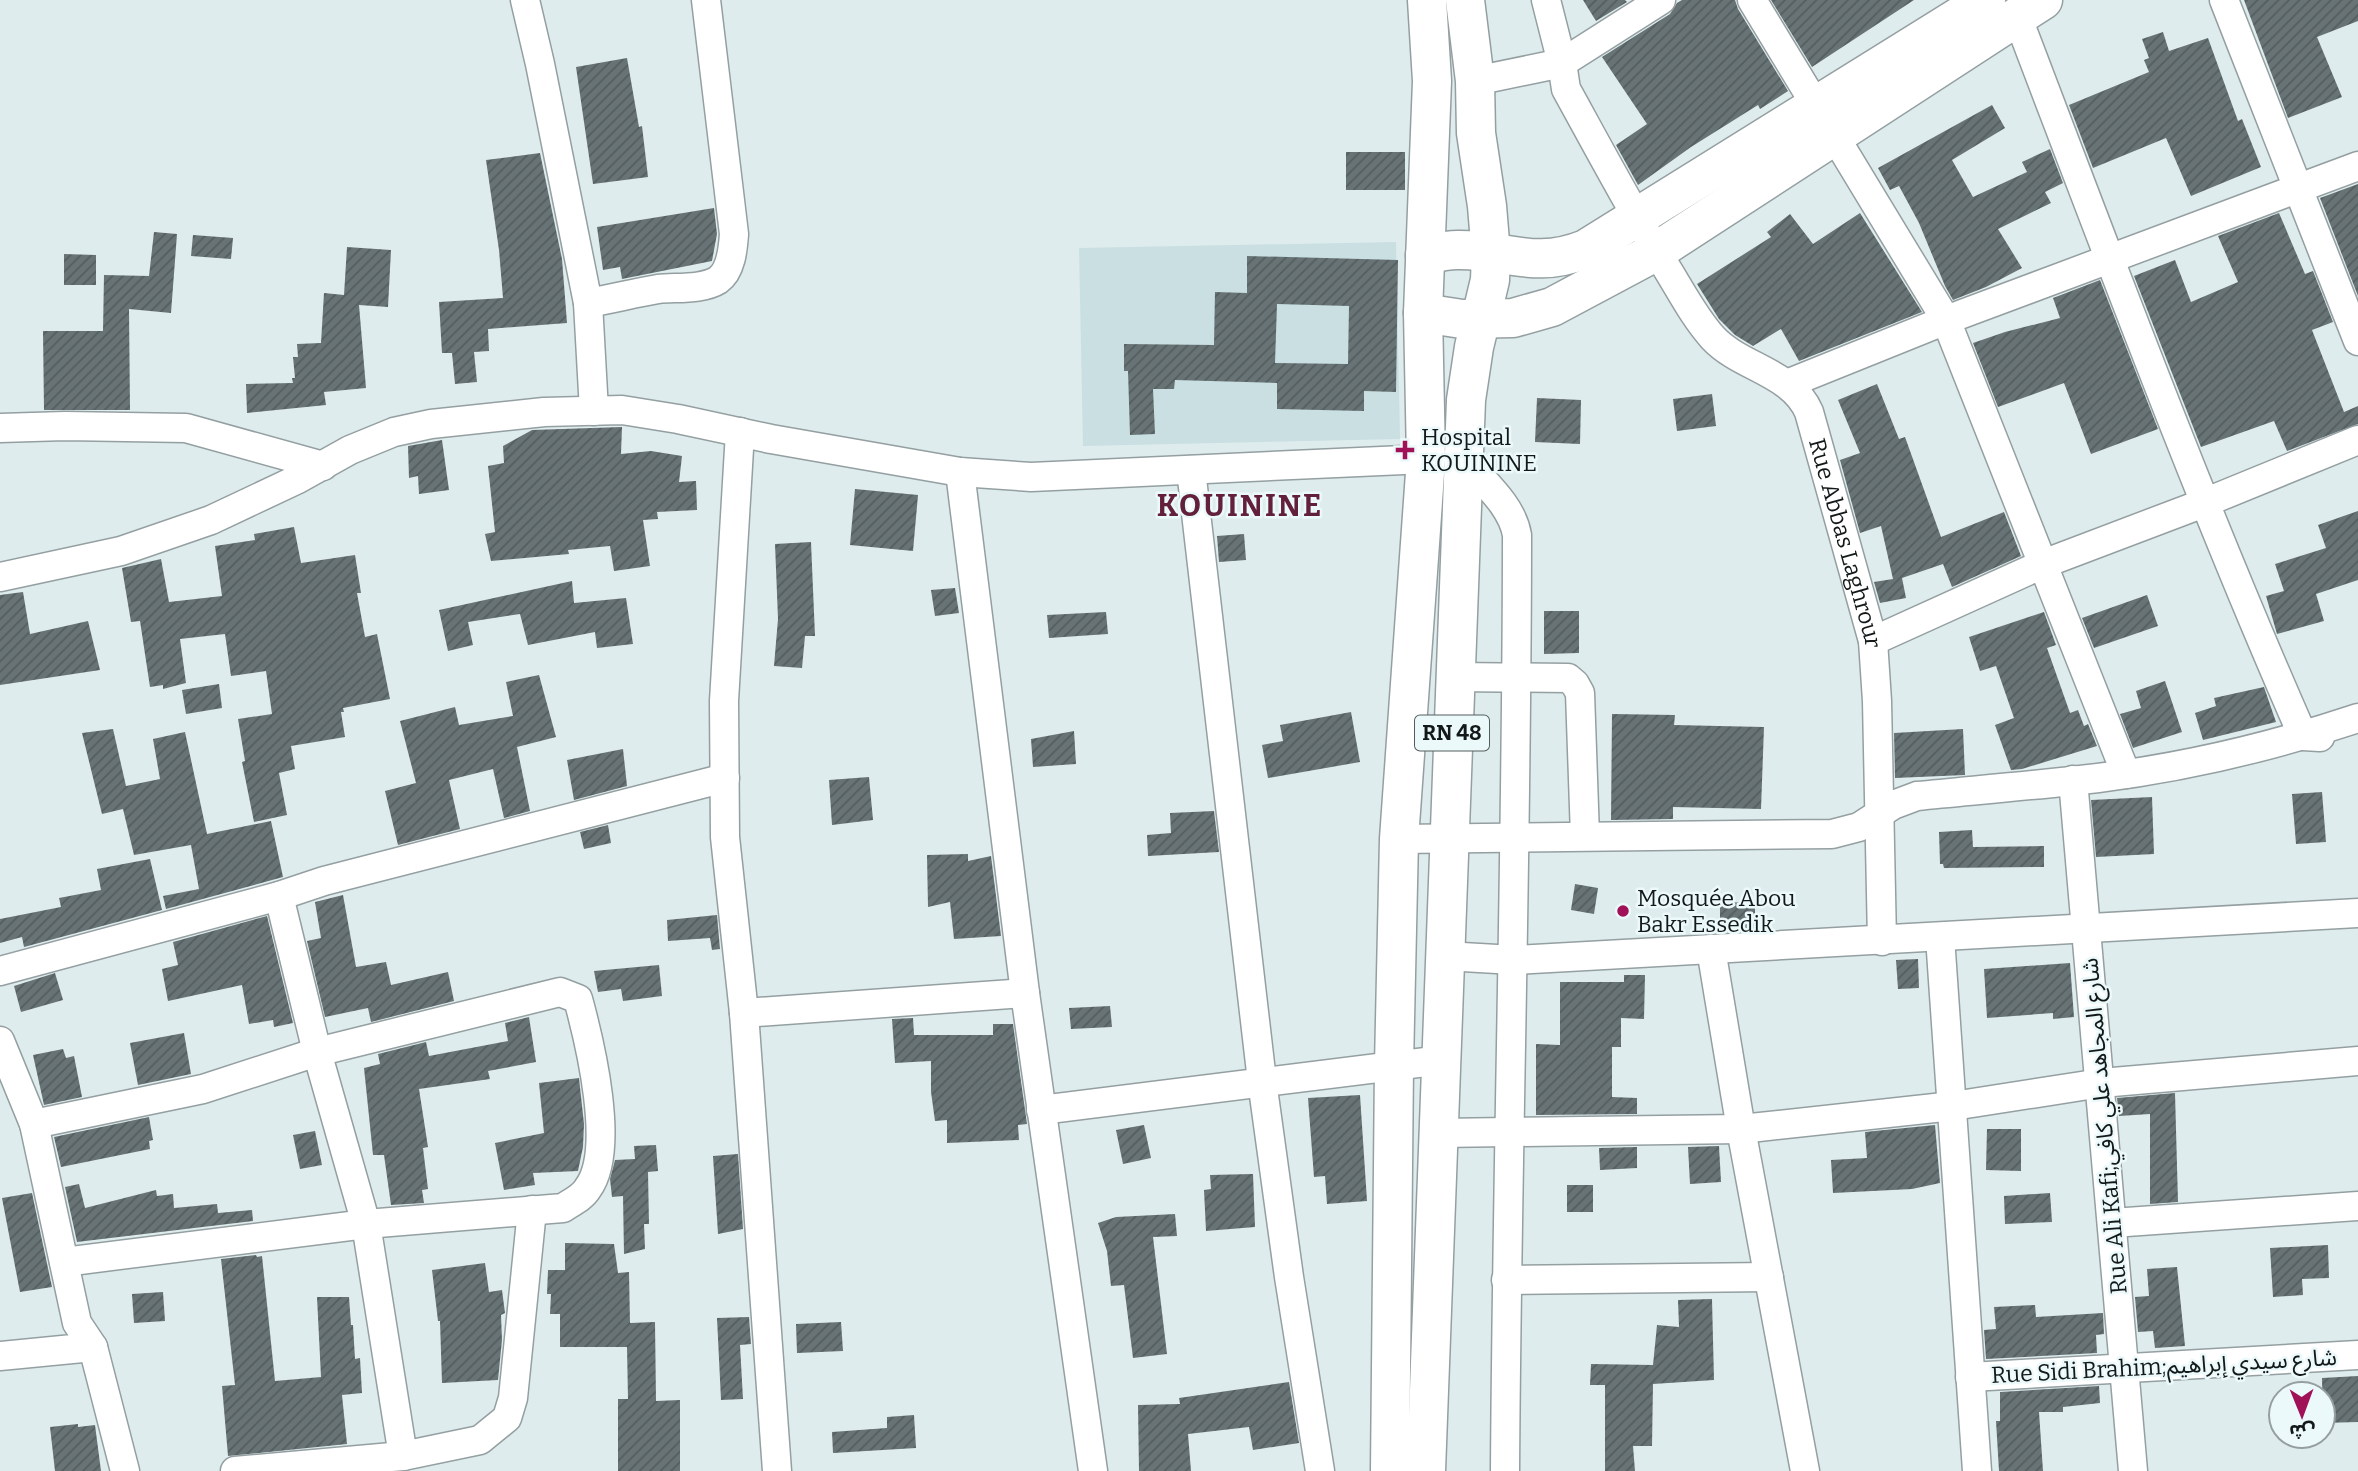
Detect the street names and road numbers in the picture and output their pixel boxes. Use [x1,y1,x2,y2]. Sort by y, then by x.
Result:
street label: Rue Abbas Laghrour [1803,435,1887,648]
road number: RN 48 [1415,716,1489,750]
street label: Rue Ali Kafi;شارع المجاهد علي كافي [2075,957,2136,1295]
street label: Rue Sidi Brahim;شارع سيدي إبراهيم [1990,1343,2338,1392]

